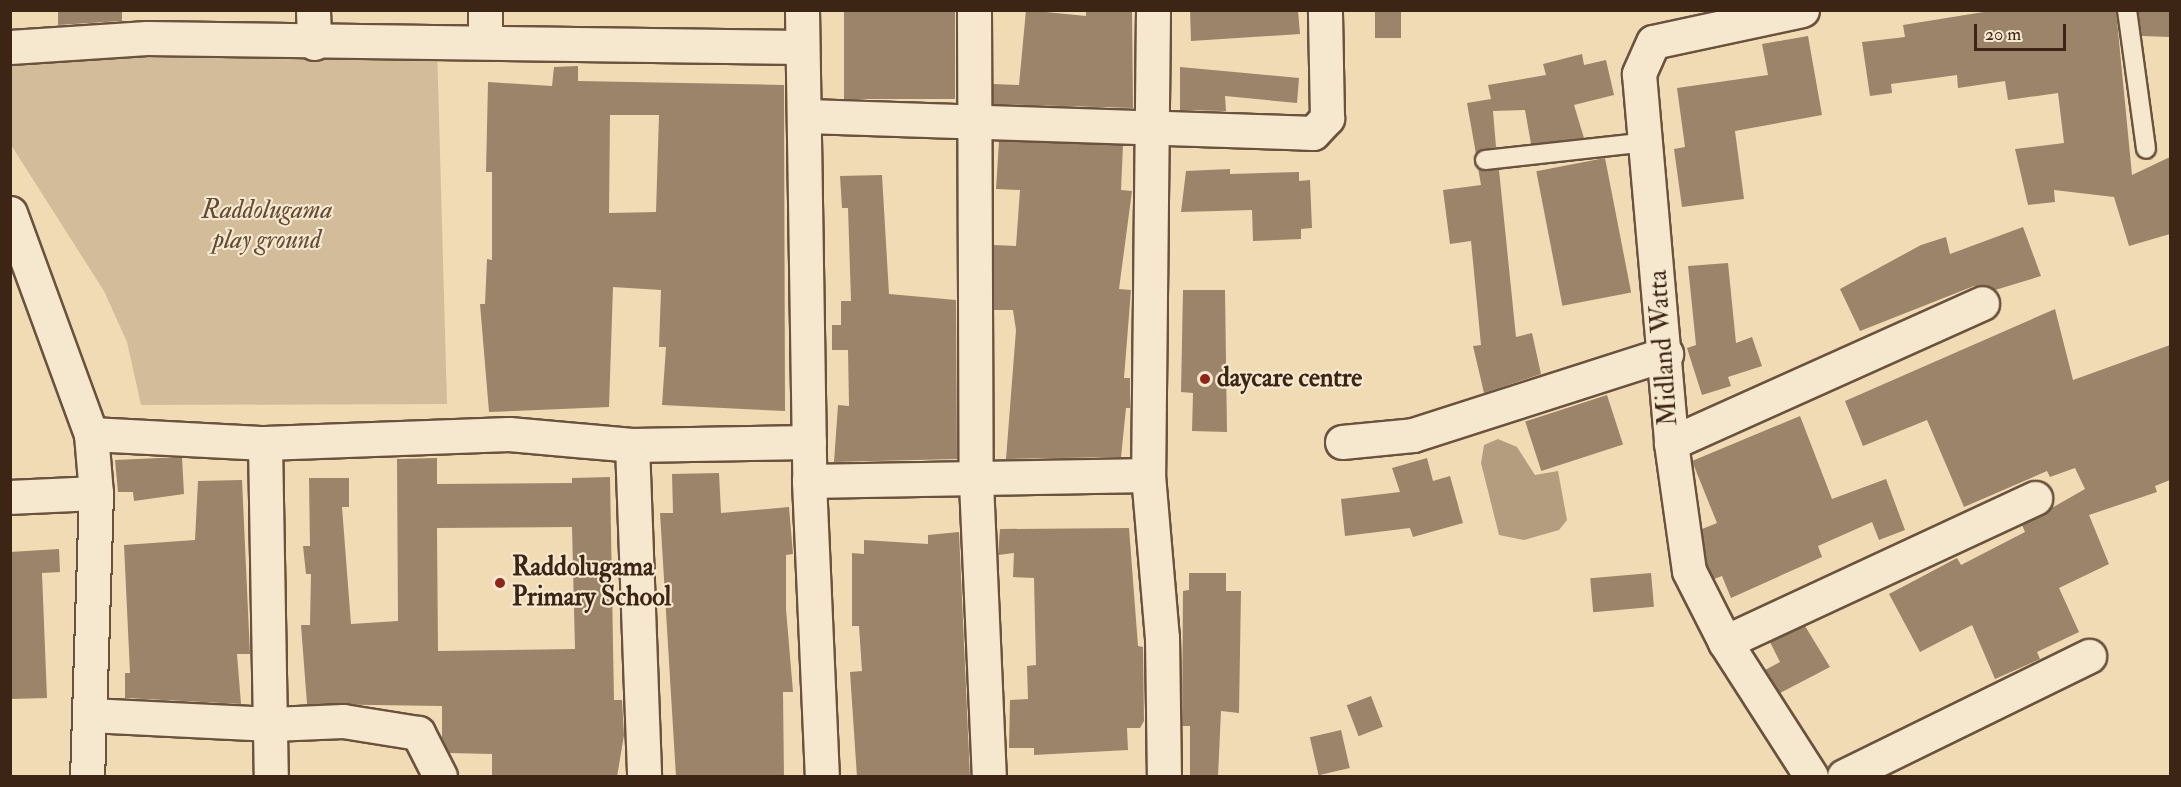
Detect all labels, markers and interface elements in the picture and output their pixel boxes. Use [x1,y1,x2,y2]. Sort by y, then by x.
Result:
scale bar [1977,12,2068,50]
text: 20 m [1985,23,2021,46]
park label: Raddolugama play ground [202,195,332,256]
street label: Midland Watta [1643,269,1685,427]
place label: daycare centre [1217,363,1362,395]
marker: daycare centre [1198,372,1212,386]
place label: Raddolugama Primary School [512,552,671,614]
marker: Raddolugama Primary School [493,576,507,590]

